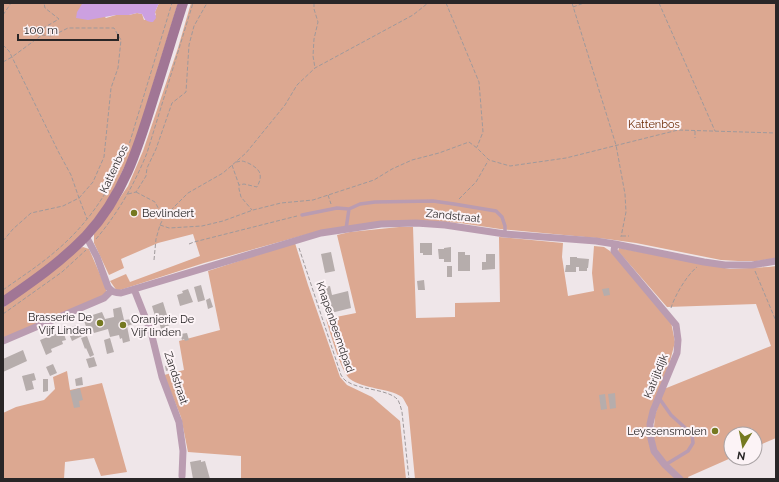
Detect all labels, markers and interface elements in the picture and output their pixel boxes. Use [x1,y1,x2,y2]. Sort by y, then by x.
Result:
scale bar [18,16,118,42]
text: 100 m [24,23,58,37]
park label: Kattenbos [628,118,680,131]
street label: Kattenbos [97,143,131,195]
place label: Bevlindert [142,207,194,220]
street label: Zandstraat [425,207,481,225]
marker: Bevlindert [129,208,139,218]
street label: Knapenbeemdpad [313,280,357,374]
place label: Brasserie De Vijf Linden [28,311,93,337]
place label: Oranjerie De Vijf linden [131,313,195,339]
marker: Brasserie De Vijf Linden [95,318,105,328]
marker: Oranjerie De Vijf linden [118,320,128,330]
street label: Zandstraat [161,350,191,406]
street label: Katrijtdijk [641,352,671,400]
place label: Leyssensmolen [627,425,707,438]
marker: Leyssensmolen [710,426,720,436]
north arrow [723,426,763,466]
text: N [736,448,747,462]

